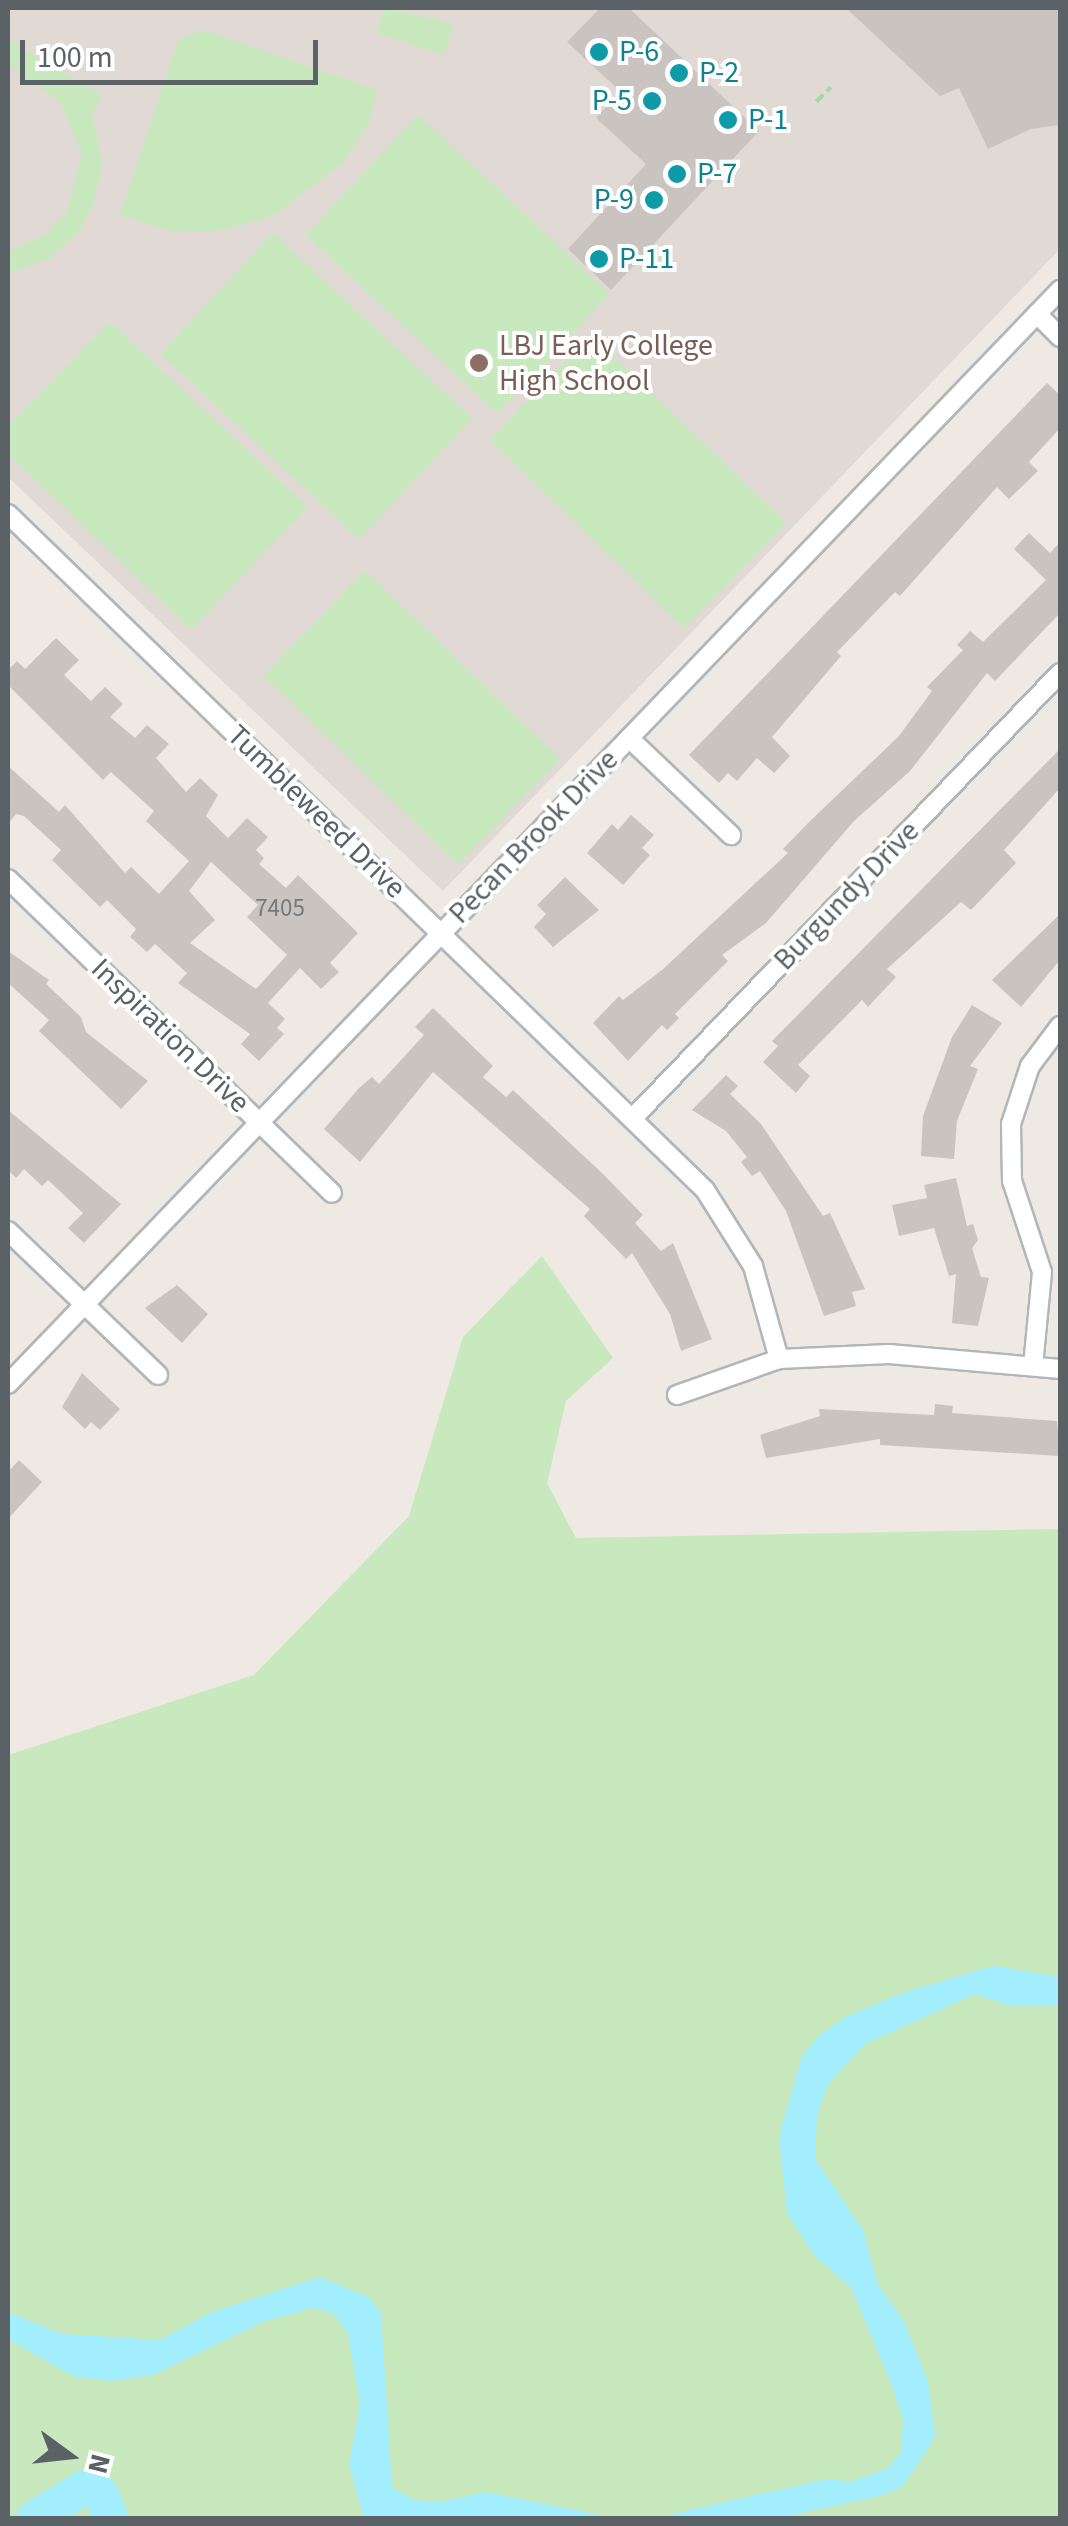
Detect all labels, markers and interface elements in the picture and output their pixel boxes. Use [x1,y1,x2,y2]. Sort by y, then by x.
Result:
scale bar [25,20,322,82]
place label: P-6 [619,34,659,70]
text: 100 m [37,36,113,79]
marker: P-6 [588,41,610,63]
place label: P-2 [699,55,739,91]
marker: P-2 [668,62,690,84]
place label: P-5 [592,83,632,119]
marker: P-5 [641,90,663,112]
place label: P-1 [748,102,788,138]
marker: P-1 [717,109,739,131]
place label: P-7 [697,156,737,192]
marker: P-7 [666,163,688,185]
place label: P-9 [594,182,634,218]
marker: P-9 [643,189,665,211]
place label: P-11 [619,241,674,277]
marker: P-11 [588,248,610,270]
place label: LBJ Early College High School [499,328,713,398]
marker: LBJ Early College High School [468,352,490,374]
street label: Tumbleweed Drive [219,718,413,906]
street label: Pecan Brook Drive [442,742,626,932]
street label: Burgundy Drive [767,814,927,978]
house number: 7405 [255,893,305,923]
street label: Inspiration Drive [83,951,257,1121]
north arrow [20,2406,120,2506]
text: N [77,2450,121,2478]

